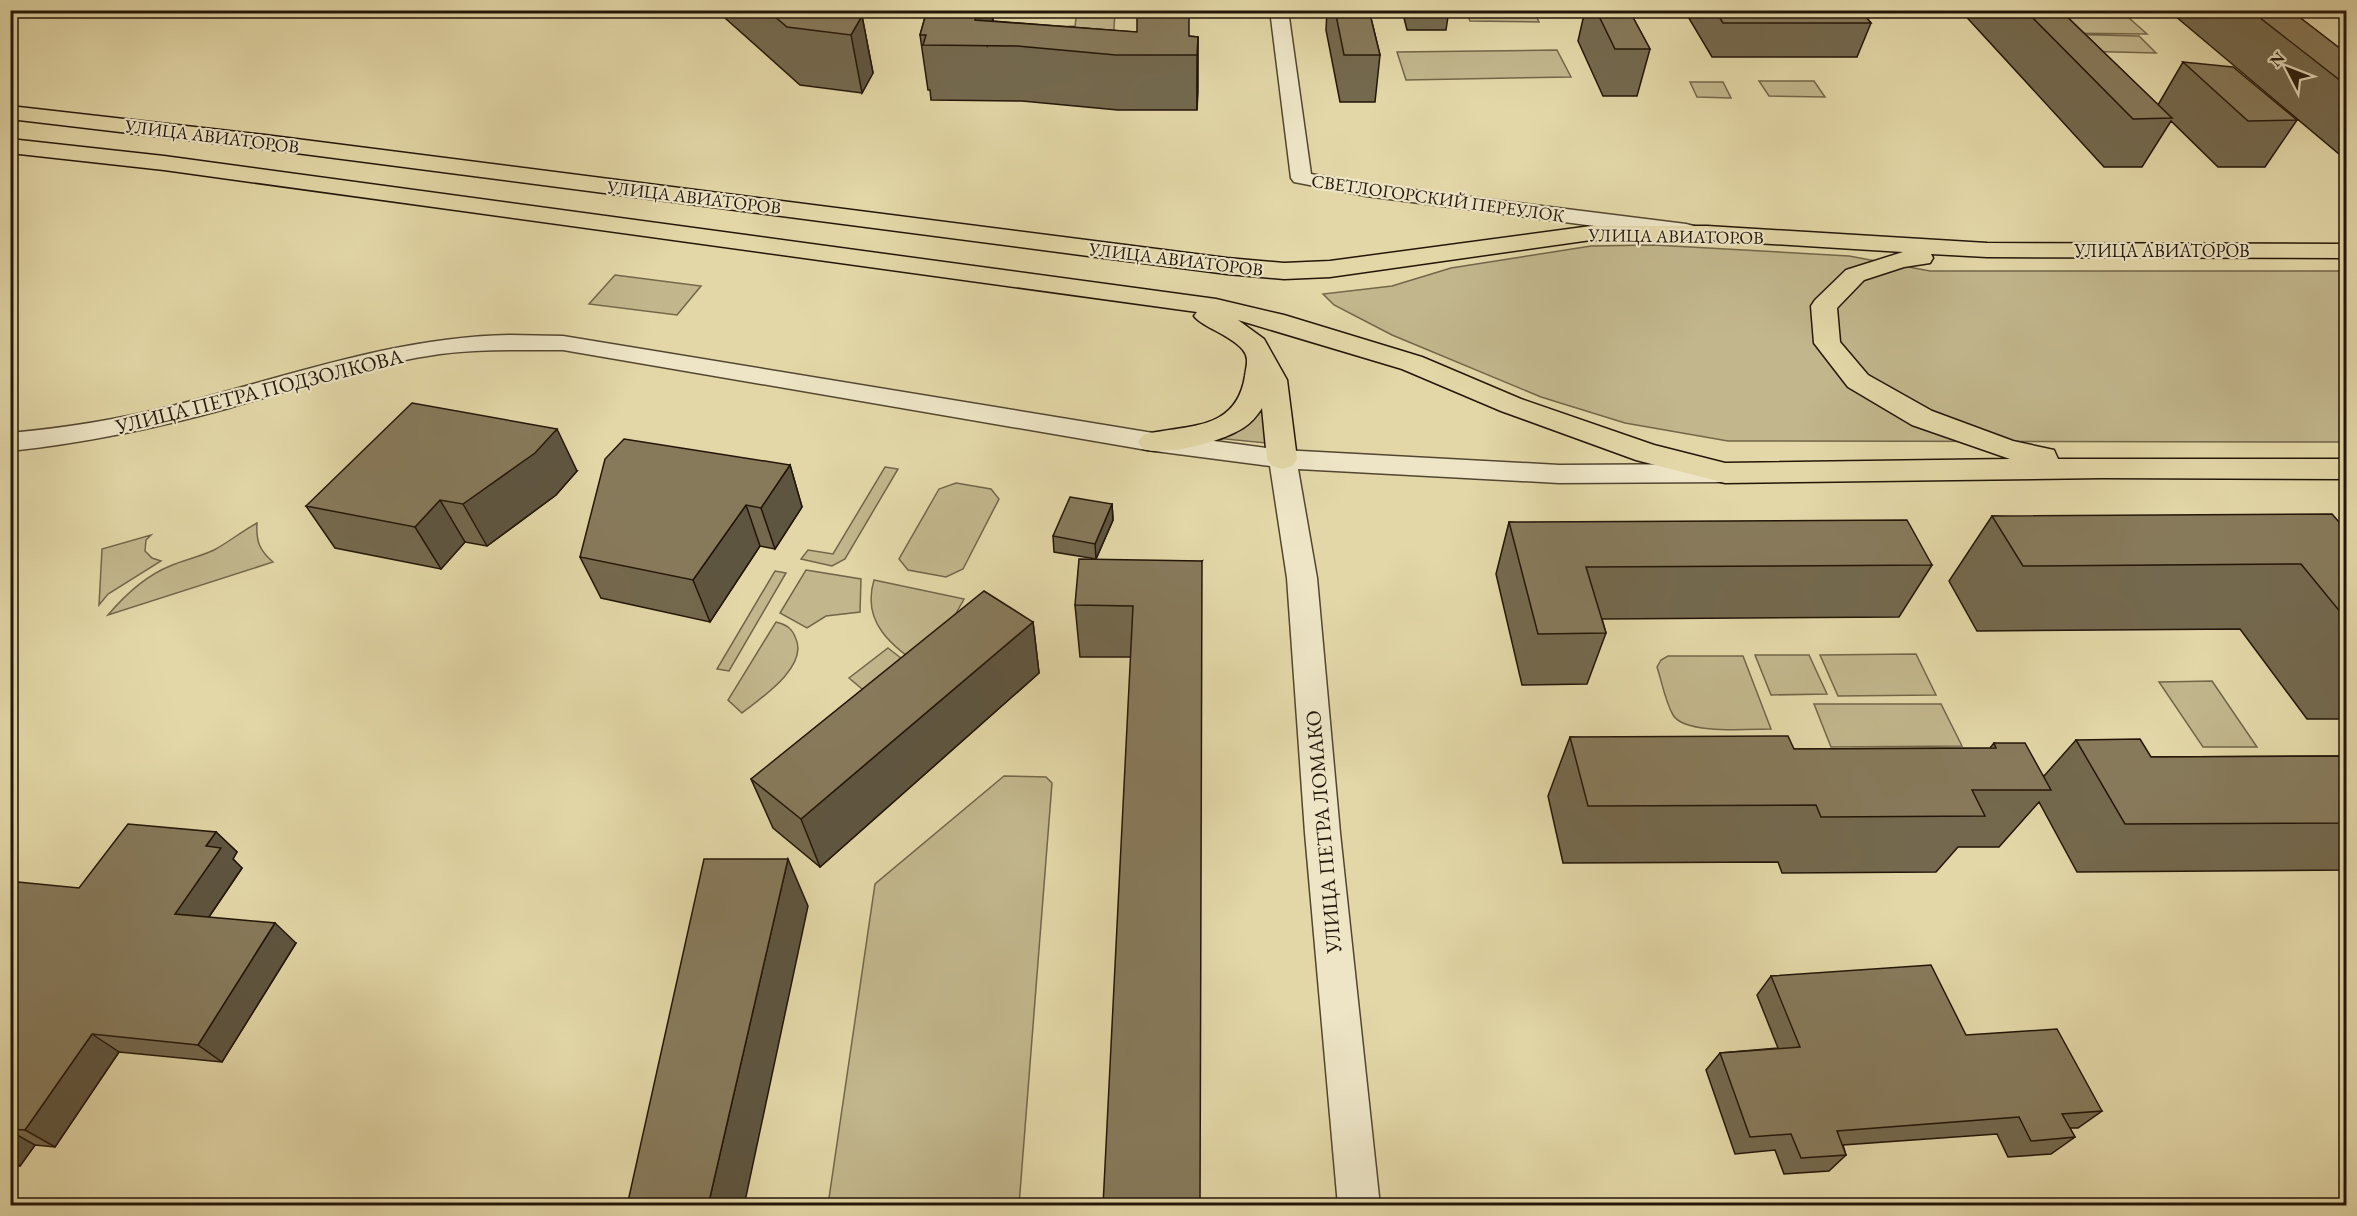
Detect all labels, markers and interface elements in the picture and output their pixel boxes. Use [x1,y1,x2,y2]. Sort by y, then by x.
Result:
north arrow [2258,39,2318,99]
text: N [2265,47,2289,71]
street label: УЛИЦА АВИАТОРОВ [123,114,300,158]
street label: СВЕТЛОГОРСКИЙ ПЕРЕУЛОК [1310,169,1566,227]
street label: УЛИЦА АВИАТОРОВ [605,175,782,219]
street label: УЛИЦА АВИАТОРОВ [1587,223,1764,249]
street label: УЛИЦА АВИАТОРОВ [1087,237,1264,281]
street label: УЛИЦА АВИАТОРОВ [2073,239,2250,262]
street label: УЛИЦА ПЕТРА ПОДЗОЛКОВА [112,342,406,440]
street label: УЛИЦА ПЕТРА ЛОМАКО [1299,709,1347,956]

